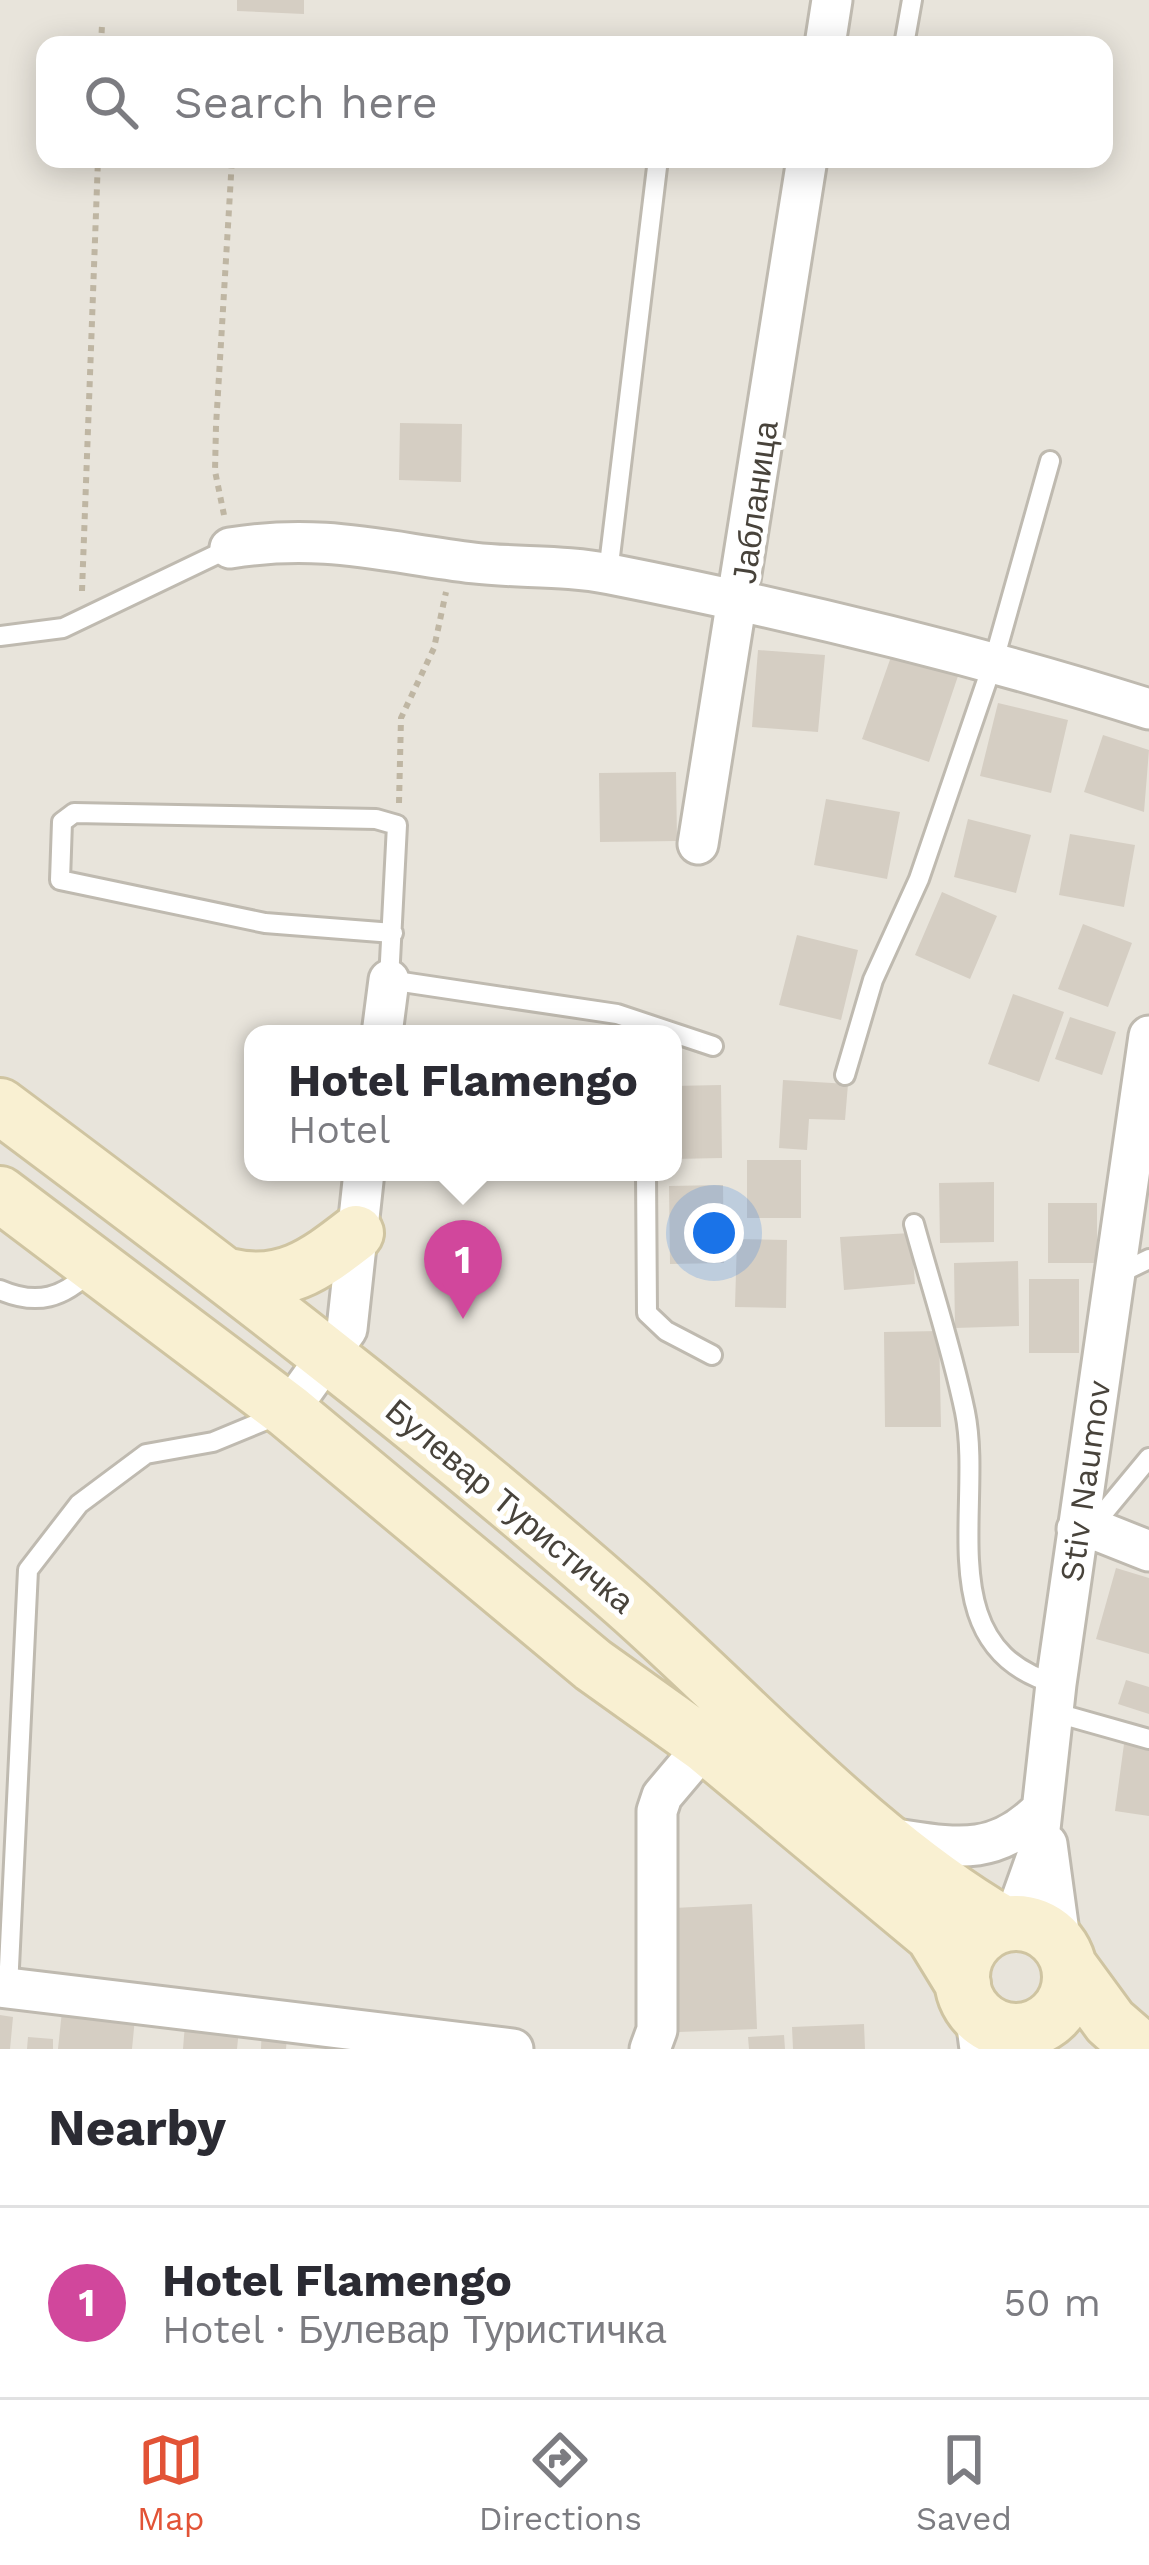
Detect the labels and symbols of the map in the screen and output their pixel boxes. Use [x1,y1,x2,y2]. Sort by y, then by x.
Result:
street label: Јабланица [724,418,786,586]
your location [684,1203,744,1263]
pin: 1 [424,1220,502,1319]
street label: Stiv Naumov [1052,1378,1118,1584]
street label: Булевар Туристичка [378,1391,642,1621]

